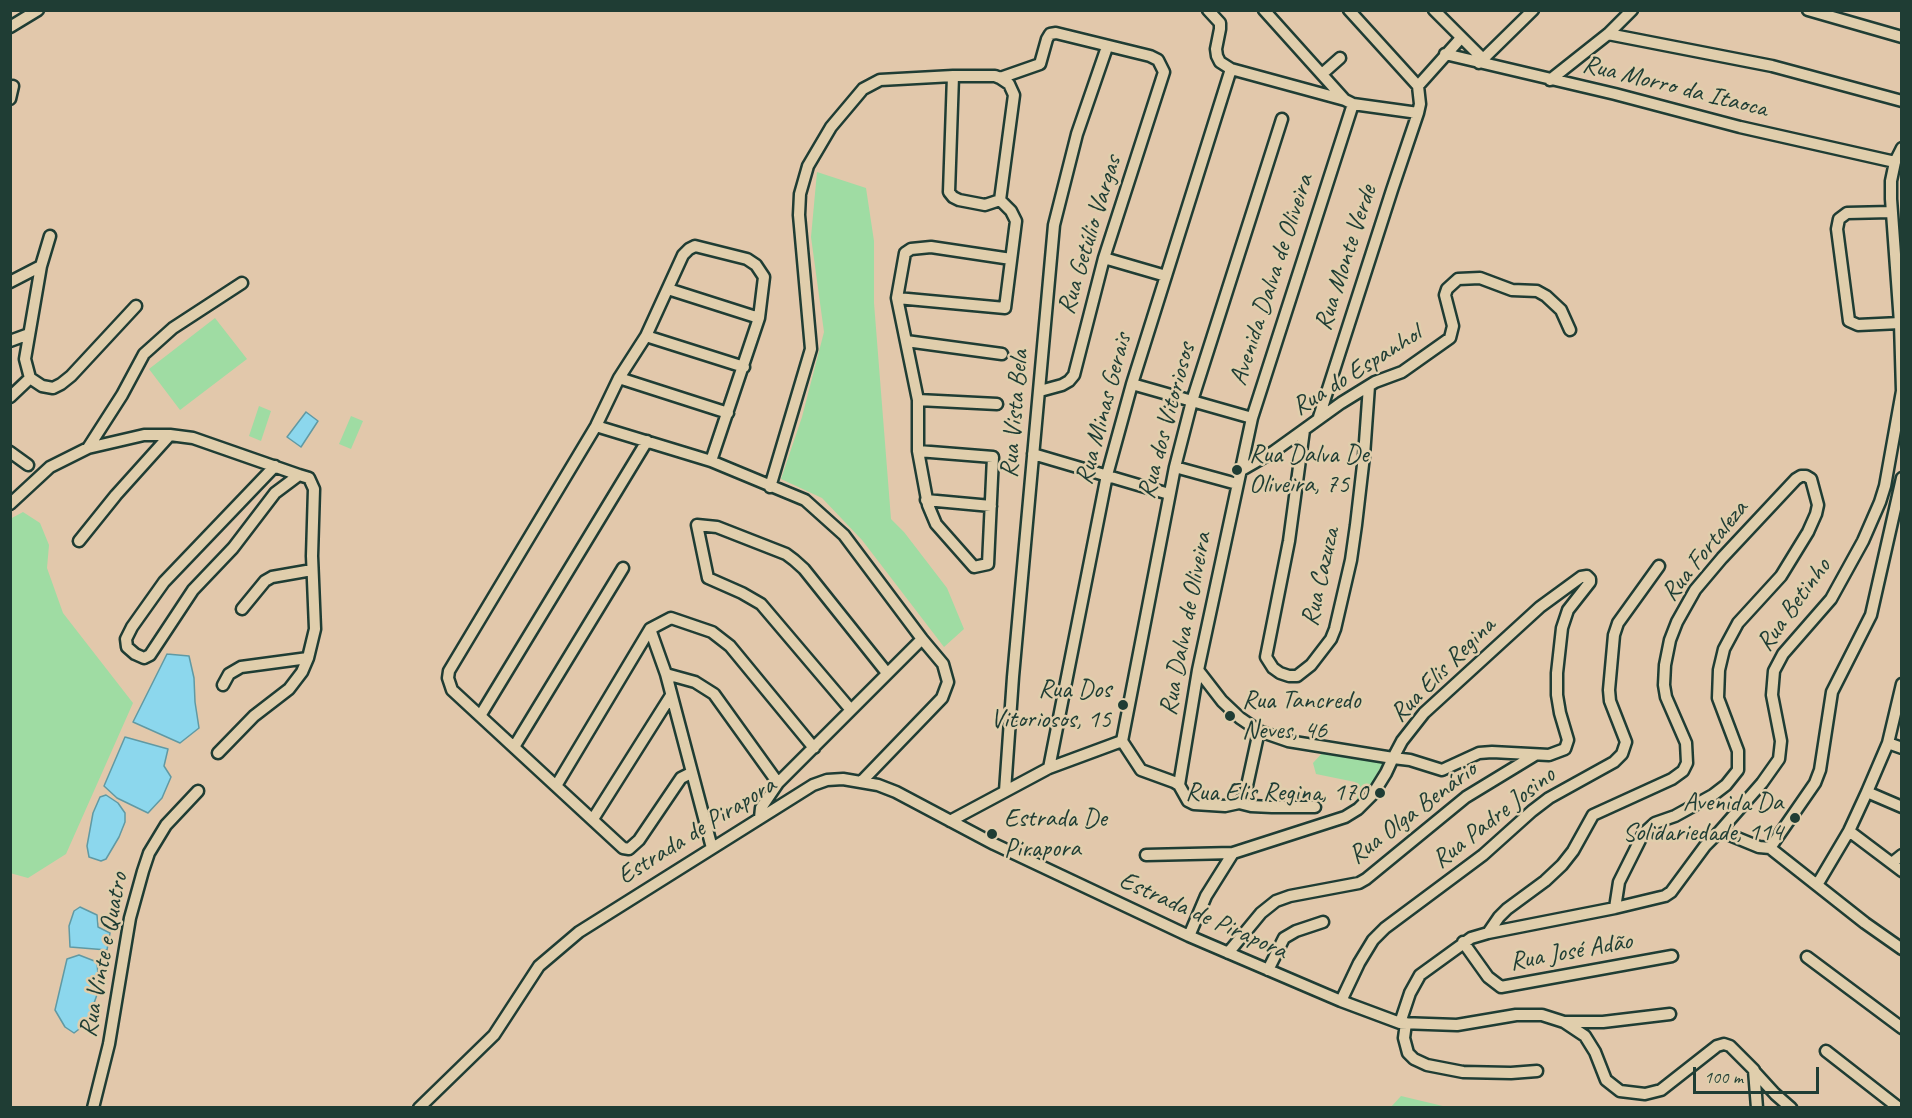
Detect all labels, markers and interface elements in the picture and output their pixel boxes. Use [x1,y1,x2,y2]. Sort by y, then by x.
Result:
street label: Rua Morro da Itaoca [1579,49,1771,125]
street label: Rua Getúlio Vargas [1051,152,1129,318]
street label: Avenida Dalva de Oliveira [1223,171,1321,389]
street label: Rua Monte Verde [1308,181,1384,335]
street label: Rua do Espanhol [1287,319,1427,423]
street label: Rua Minas Gerais [1069,330,1139,488]
street label: Rua dos Vitoriosos [1131,340,1203,502]
street label: Rua Vista Bela [994,349,1036,479]
place label: Rua Dalva De Oliveira, 75 [1249,439,1368,500]
marker: Rua Dalva De Oliveira, 75 [1230,463,1244,477]
street label: Rua Fortaleza [1655,494,1755,608]
street label: Rua Cazuza [1295,525,1347,629]
street label: Rua Dalva de Oliveira [1153,530,1219,718]
street label: Rua Betinho [1750,552,1838,658]
street label: Rua Elis Regina [1384,611,1502,729]
place label: Rua Dos Vitoriosos, 15 [990,674,1111,736]
place label: Rua Tancredo Neves, 46 [1242,685,1360,746]
marker: Rua Dos Vitoriosos, 15 [1116,698,1130,712]
marker: Rua Tancredo Neves, 46 [1223,709,1237,723]
street label: Rua Olga Benário [1343,755,1483,871]
street label: Rua Padre Josino [1426,760,1562,876]
street label: Estrada de Pirapora [612,770,782,892]
place label: Rua Elis Regina, 170 [1185,777,1368,809]
marker: Rua Elis Regina, 170 [1373,786,1387,800]
place label: Avenida Da Solidariedade, 114 [1623,787,1783,849]
place label: Estrada De Pirapora [1004,803,1107,864]
marker: Avenida Da Solidariedade, 114 [1788,811,1802,825]
marker: Estrada De Pirapora [985,827,999,841]
street label: Estrada de Pirapora [1114,865,1292,967]
street label: Rua Vinte e Quatro [73,870,135,1040]
street label: Rua José Adão [1507,926,1635,978]
scale bar [1696,1055,1822,1093]
text: 100 m [1704,1066,1743,1088]

